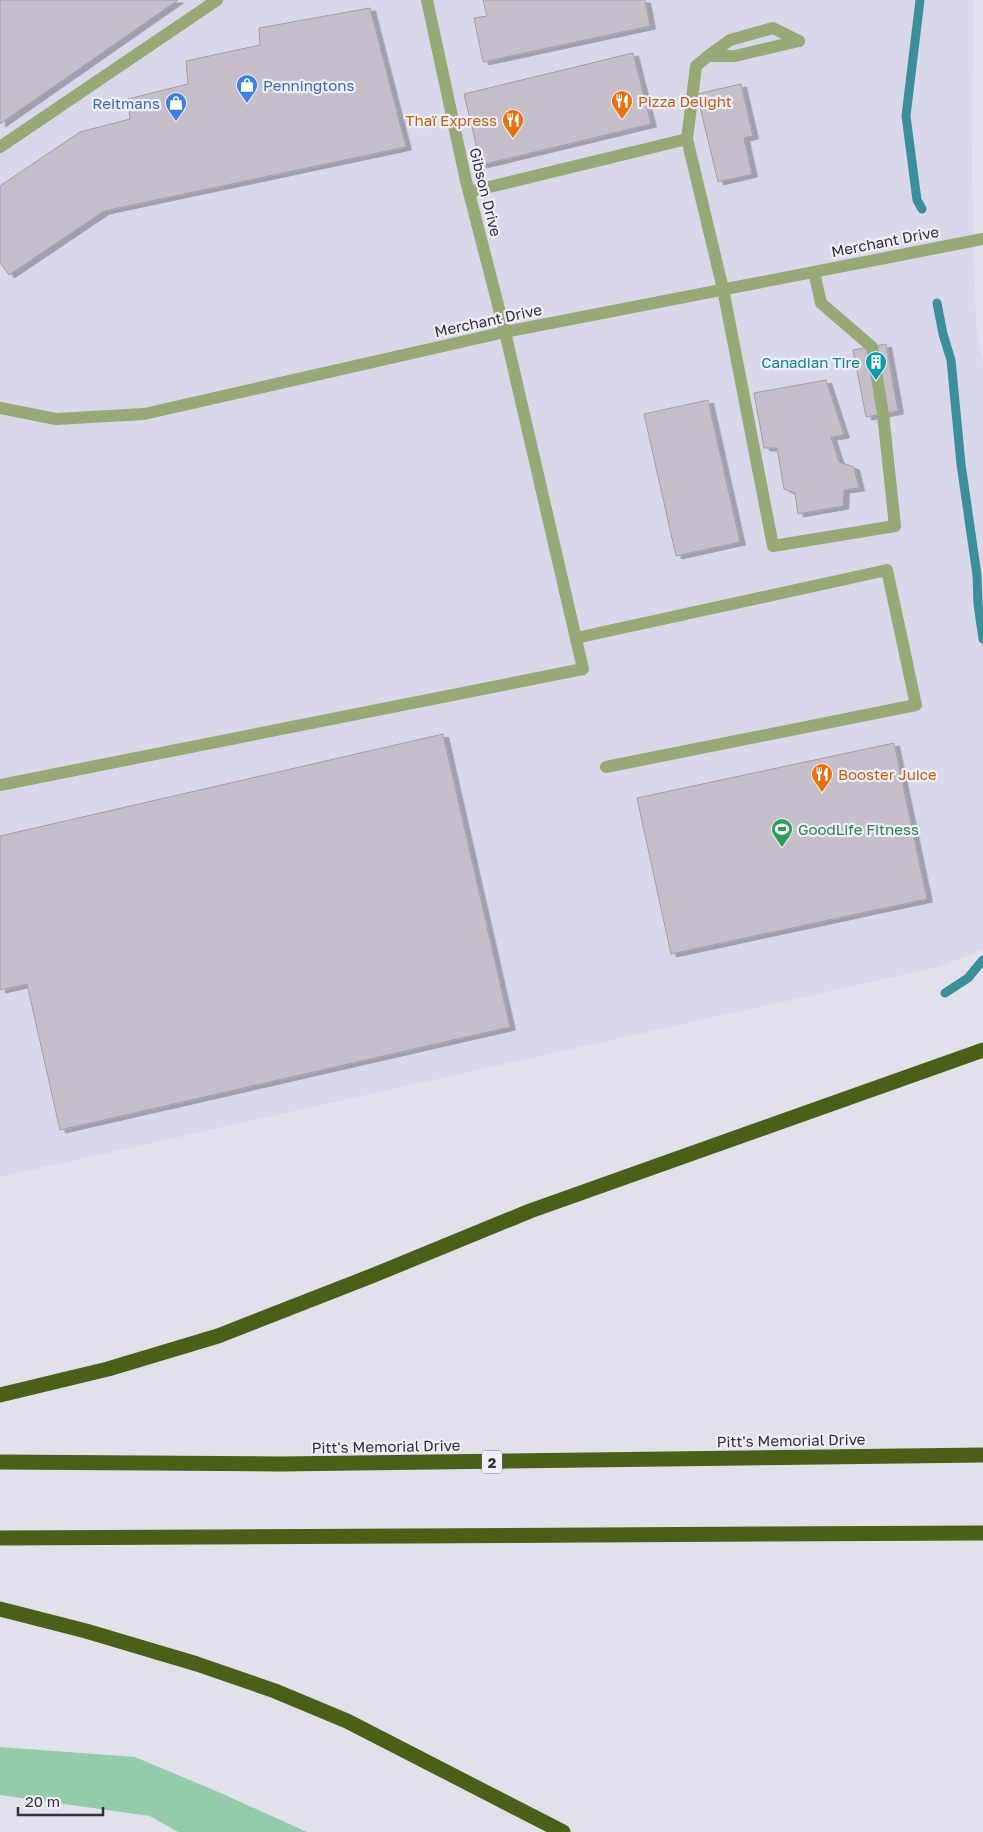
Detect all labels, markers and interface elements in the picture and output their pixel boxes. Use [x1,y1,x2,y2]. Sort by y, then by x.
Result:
shop icon: Penningtons [235,73,259,104]
place label: Penningtons [263,76,355,94]
restaurant icon: Pizza Delight [610,89,634,120]
shop icon: Reitmans [164,91,188,122]
place label: Pizza Delight [638,92,732,110]
place label: Reitmans [92,94,160,112]
restaurant icon: Thaï Express [501,108,525,139]
place label: Thaï Express [405,111,497,129]
street label: Gibson Drive [466,146,506,239]
street label: Merchant Drive [830,222,941,260]
street label: Merchant Drive [433,300,544,340]
building icon: Canadian Tire [864,350,888,381]
place label: Canadian Tire [761,353,860,371]
restaurant icon: Booster Juice [810,762,834,793]
place label: Booster Juice [838,765,937,783]
sports icon: GoodLife Fitness [770,817,794,848]
place label: GoodLife Fitness [798,820,919,838]
street label: Pitt's Memorial Drive [716,1430,866,1450]
street label: Pitt's Memorial Drive [311,1436,461,1456]
road number: 2 [482,1450,502,1474]
scale bar [18,1784,102,1816]
text: 20 m [25,1792,60,1810]

